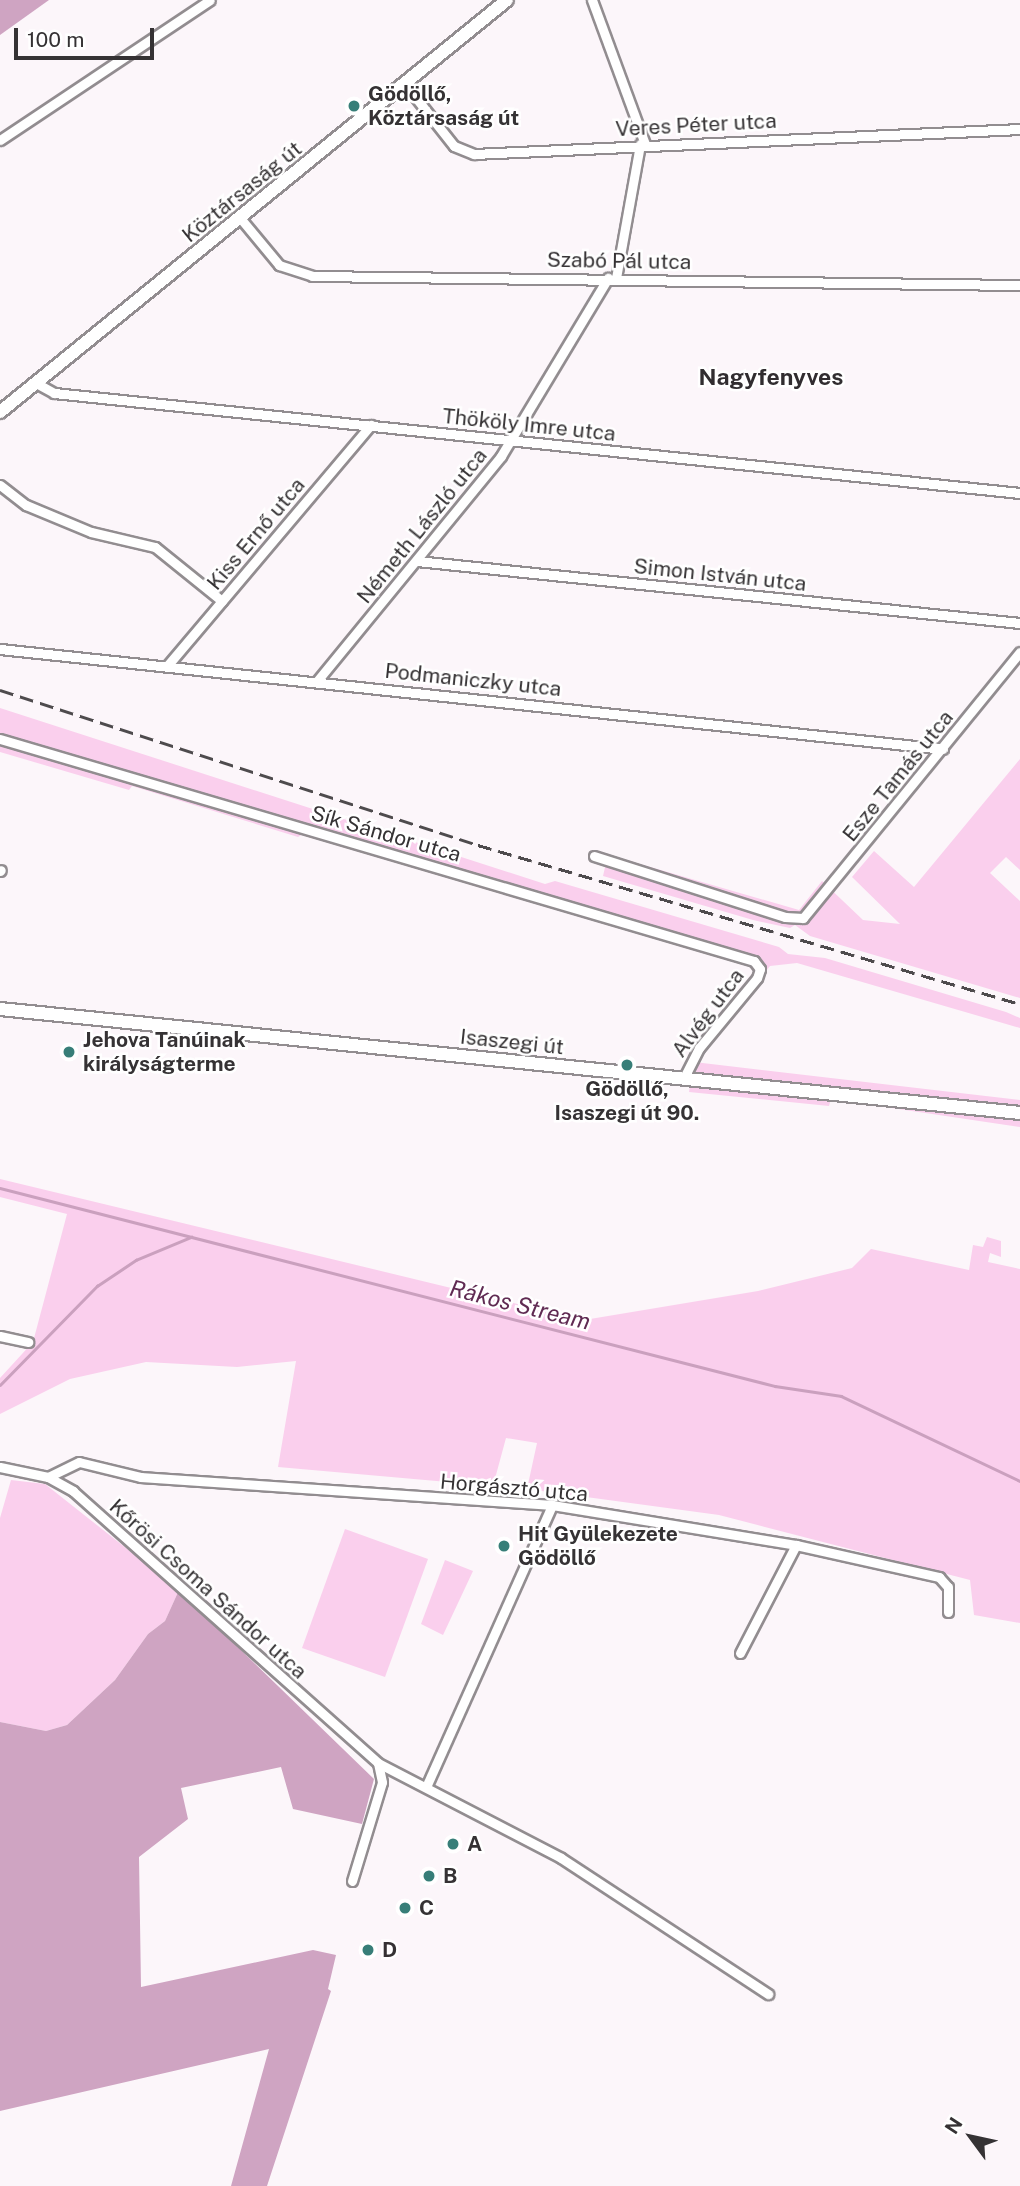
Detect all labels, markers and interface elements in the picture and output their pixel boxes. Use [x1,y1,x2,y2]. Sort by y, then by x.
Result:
scale bar [18,14,158,58]
text: 100 m [27,27,84,52]
place label: Gödöllő, Köztársaság út [368,81,519,131]
marker: Gödöllő, Köztársaság út [346,98,362,114]
street label: Veres Péter utca [615,108,777,142]
street label: Köztársaság út [177,136,307,248]
street label: Szabó Pál utca [547,247,691,275]
district label: Nagyfenyves [699,363,843,391]
street label: Thököly Imre utca [441,403,617,447]
street label: Németh László utca [352,443,492,609]
street label: Kiss Ernő utca [202,473,310,595]
street label: Simon István utca [633,553,807,597]
street label: Podmaniczky utca [383,658,563,702]
street label: Esze Tamás utca [837,705,959,847]
street label: Sík Sándor utca [308,801,464,867]
street label: Alvég utca [667,964,749,1062]
street label: Isaszegi út [459,1024,565,1060]
place label: Jehova Tanúinak királyságterme [83,1027,246,1077]
marker: Jehova Tanúinak királyságterme [61,1044,77,1060]
marker: Gödöllő, Isaszegi út 90. [619,1057,635,1073]
place label: Gödöllő, Isaszegi út 90. [554,1076,700,1126]
water label: Rákos Stream [447,1274,593,1336]
street label: Horgásztó utca [439,1469,589,1507]
street label: Kőrösi Csoma Sándor utca [104,1494,312,1684]
place label: Hit Gyülekezete Gödöllő [518,1521,678,1571]
marker: Hit Gyülekezete Gödöllő [496,1538,512,1554]
place label: A [467,1831,482,1857]
marker: A [445,1836,461,1852]
place label: B [443,1863,457,1889]
marker: B [421,1868,437,1884]
place label: C [419,1895,434,1921]
marker: C [397,1900,413,1916]
place label: D [382,1937,397,1963]
marker: D [360,1942,376,1958]
north arrow [936,2102,1006,2172]
text: N [940,2113,967,2138]

